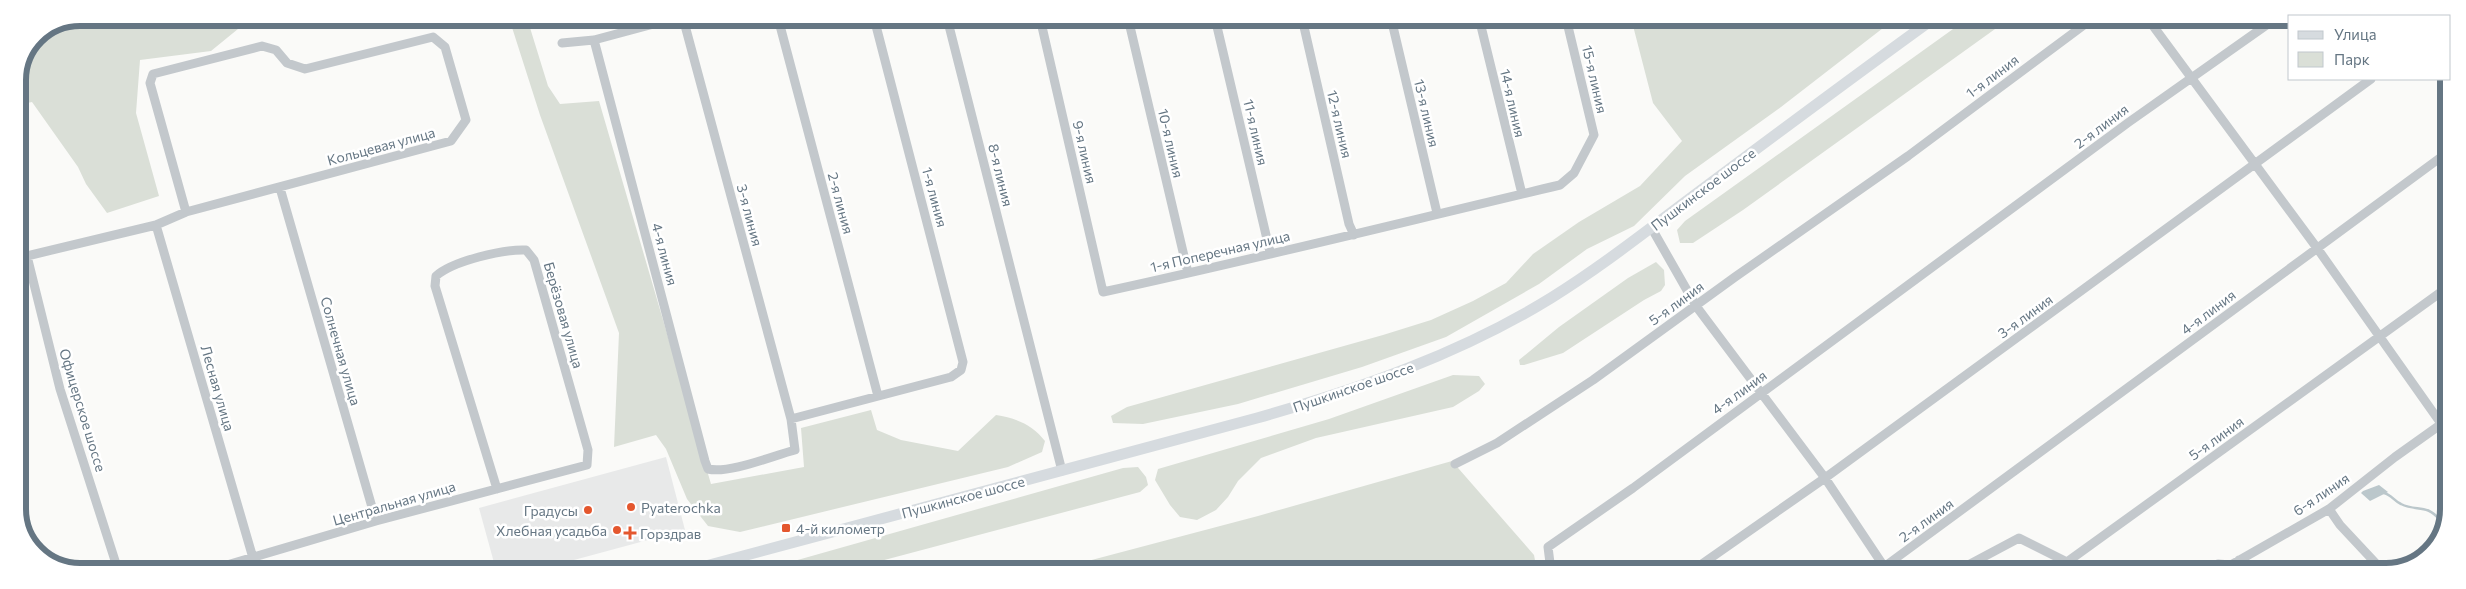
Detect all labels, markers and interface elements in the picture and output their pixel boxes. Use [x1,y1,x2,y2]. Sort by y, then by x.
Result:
legend [2288,15,2451,80]
text: Улица [2334,25,2376,43]
street label: 15-я линия [1579,43,1611,115]
text: Парк [2334,50,2370,68]
street label: 1-я линия [1962,51,2022,101]
street label: 14-я линия [1497,67,1529,139]
street label: 13-я линия [1411,77,1443,149]
street label: 12-я линия [1324,88,1356,160]
street label: 11-я линия [1240,97,1272,167]
street label: 2-я линия [2071,100,2131,152]
street label: 10-я линия [1155,107,1187,179]
street label: 9-я линия [1070,119,1100,185]
street label: Кольцевая улица [325,123,437,169]
street label: 8-я линия [985,142,1017,208]
street label: Пушкинское шоссе [1647,144,1759,234]
street label: 1-я линия [919,165,951,229]
street label: 2-я линия [825,170,857,236]
street label: 3-я линия [734,182,766,248]
street label: 4-я линия [649,221,681,287]
street label: 1-я Поперечная улица [1149,227,1291,275]
street label: Берёзовая улица [541,260,587,370]
street label: 5-я линия [1645,277,1707,329]
street label: 4-я линия [2177,286,2239,338]
street label: 3-я линия [1994,290,2056,342]
street label: Солнечная улица [317,295,365,407]
street label: Лесная улица [198,343,238,433]
street label: Офицерское шоссе [56,346,110,474]
street label: Пушкинское шоссе [1290,358,1416,416]
street label: 4-я линия [1708,366,1770,418]
street label: 5-я линия [2185,412,2247,464]
street label: 6-я линия [2290,469,2352,519]
street label: Пушкинское шоссе [900,472,1026,522]
street label: Центральная улица [331,477,457,529]
street label: 2-я линия [1895,495,1957,545]
place label: Pyaterochka [641,499,721,516]
marker: Pyaterochka [625,501,637,513]
place label: Градусы [524,502,578,519]
marker: Градусы [582,504,594,516]
place label: 4-й километр [796,520,885,537]
place label: Хлебная усадьба [496,522,607,539]
marker: 4-й километр [780,522,792,534]
marker: Хлебная усадьба [611,524,623,536]
place label: Горздрав [640,525,701,542]
marker: Горздрав [624,527,636,539]

